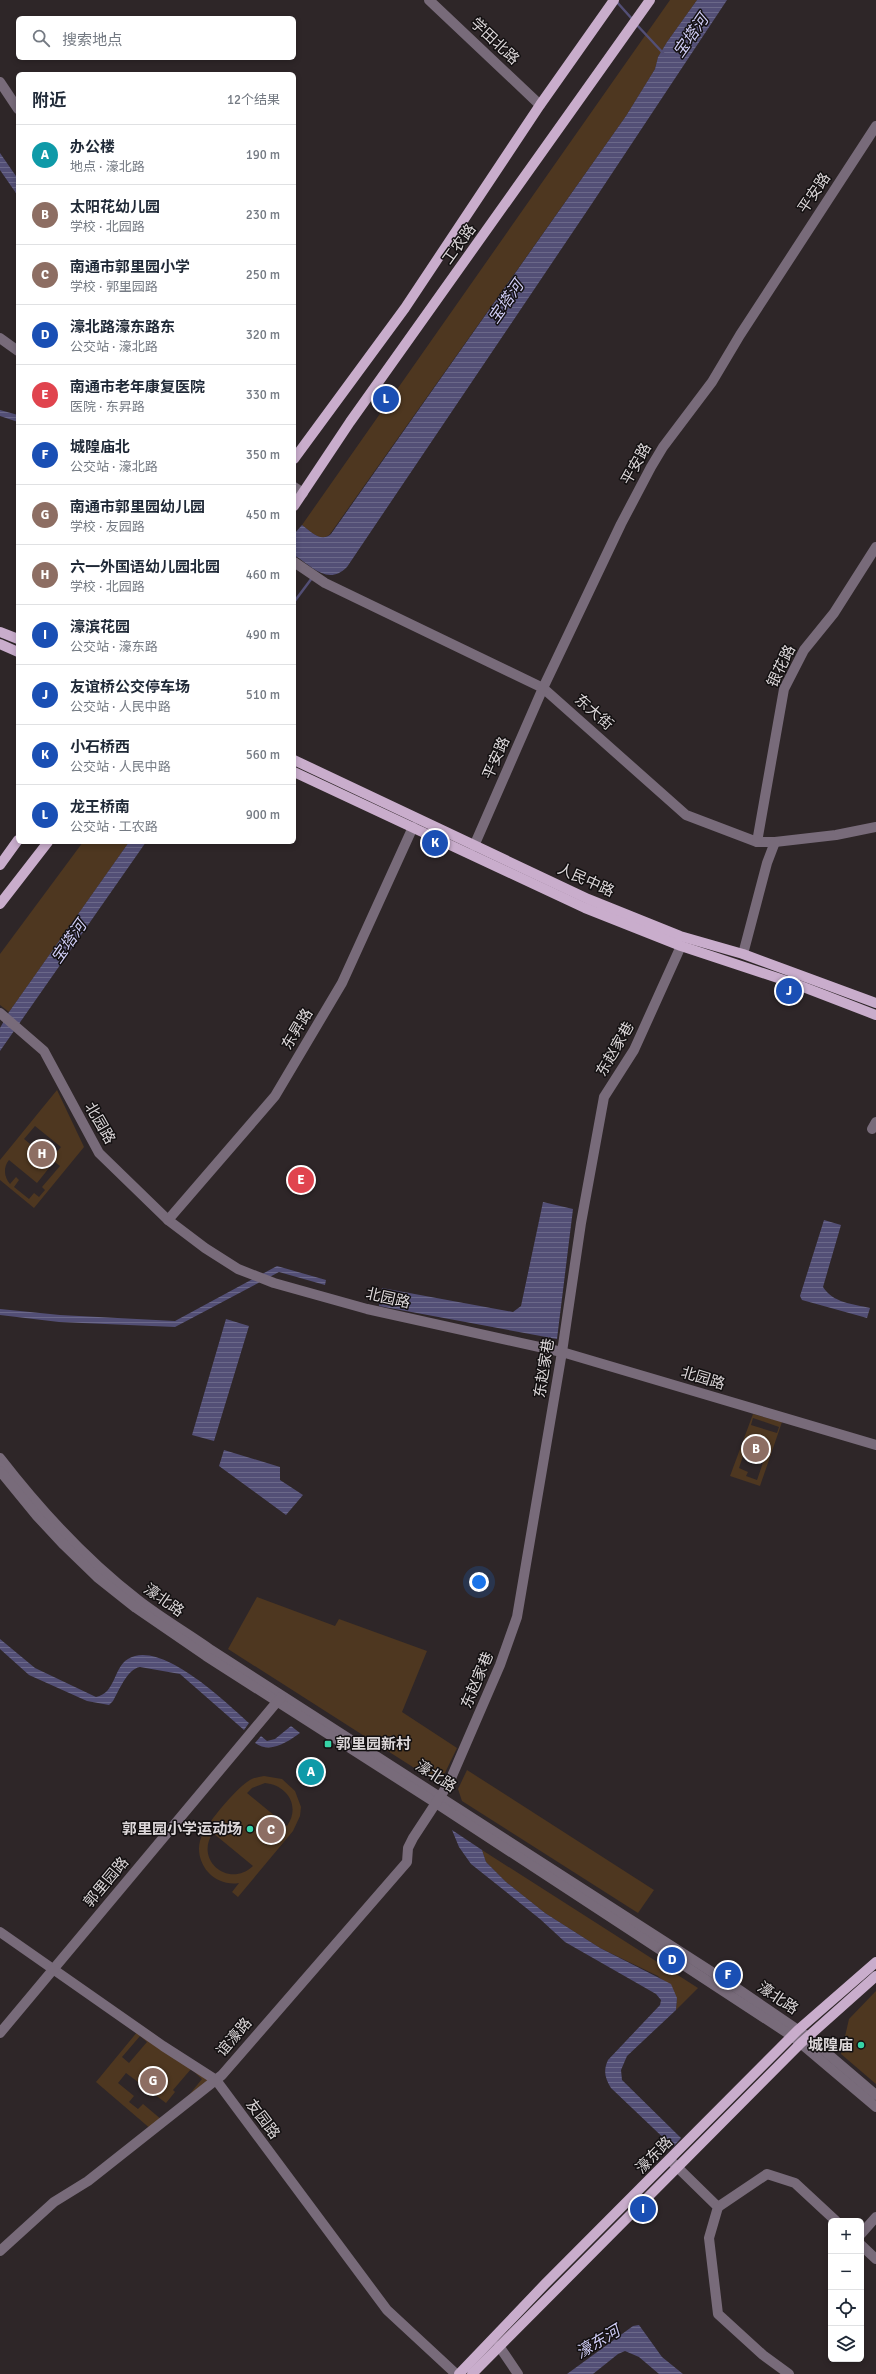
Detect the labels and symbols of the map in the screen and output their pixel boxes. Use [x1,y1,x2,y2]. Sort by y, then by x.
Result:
water label: 宝塔河 [669,8,715,61]
street label: 学田北路 [467,14,523,68]
street label: 平安路 [794,169,834,217]
street label: 工农路 [438,221,480,267]
water label: 宝塔河 [484,274,530,327]
pin: L [373,384,399,414]
street label: 平安路 [617,440,655,488]
street label: 银花路 [763,642,799,690]
street label: 东大街 [571,690,617,734]
street label: 平安路 [479,734,513,782]
pin: K [422,828,448,858]
street label: 人民中路 [555,860,617,900]
water label: 宝塔河 [47,914,93,967]
pin: J [776,976,802,1006]
street label: 东昇路 [278,1005,316,1053]
street label: 东赵家巷 [592,1019,638,1079]
street label: 北园路 [81,1099,119,1147]
pin: H [29,1139,55,1169]
pin: E [288,1165,314,1195]
street label: 北园路 [364,1284,412,1312]
street label: 东赵家巷 [530,1337,558,1399]
street label: 北园路 [679,1363,727,1393]
pin: B [743,1434,769,1464]
your location [469,1572,489,1592]
street label: 濠北路 [140,1580,188,1620]
street label: 东赵家巷 [457,1649,497,1711]
place label: 郭里园新村 [336,1735,411,1753]
marker: 郭里园新村 [323,1739,333,1749]
street label: 濠北路 [412,1756,460,1796]
pin: A [298,1757,324,1787]
pin: C [258,1815,284,1845]
place label: 郭里园小学运动场 [122,1820,242,1838]
marker: 郭里园小学运动场 [245,1824,255,1834]
street label: 郭里园路 [80,1853,132,1911]
pin: D [659,1945,685,1975]
pin: F [715,1960,741,1990]
street label: 濠北路 [754,1978,802,2018]
street label: 谊濠路 [213,2014,255,2060]
place label: 城隍庙 [808,2036,853,2054]
marker: 城隍庙 [856,2040,866,2050]
pin: G [140,2066,166,2096]
street label: 友园路 [242,2096,284,2142]
street label: 濠东路 [632,2133,676,2177]
pin: I [630,2194,656,2224]
water label: 濠东河 [572,2320,626,2363]

